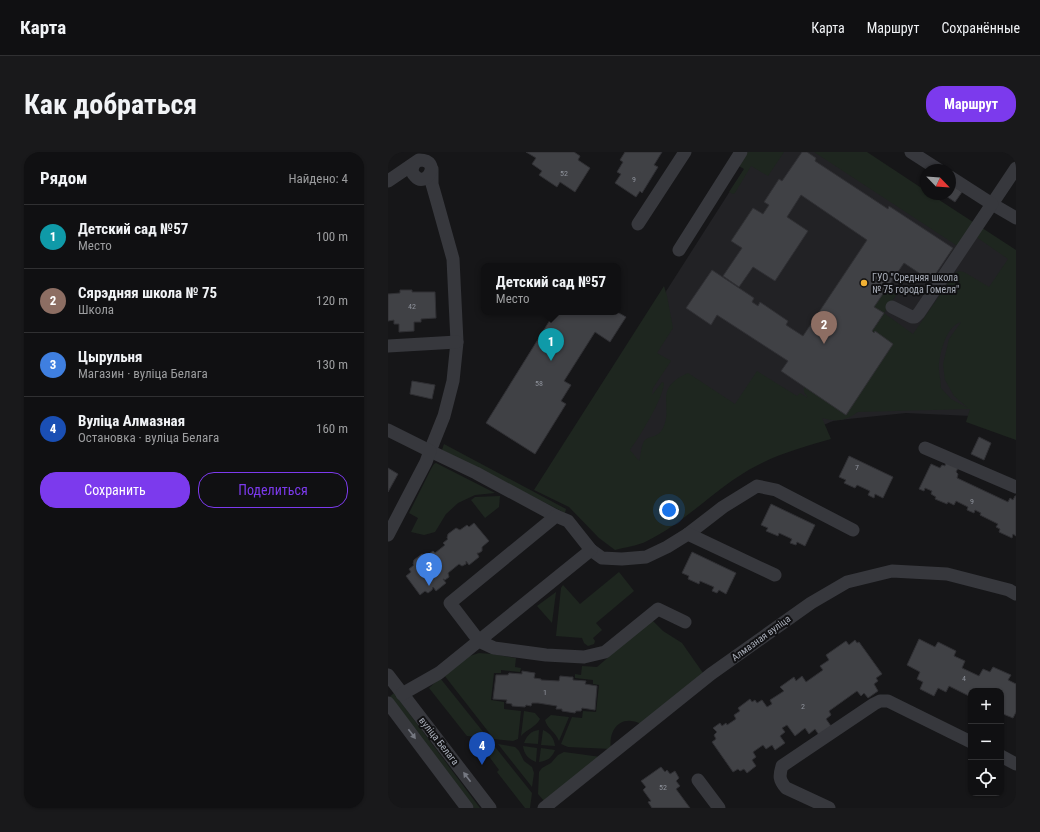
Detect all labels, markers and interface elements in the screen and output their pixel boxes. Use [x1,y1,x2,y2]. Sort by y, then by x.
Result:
text: Карта [20,16,66,39]
text: Карта [811,20,845,36]
text: Маршрут [867,20,919,36]
text: Сохранённые [941,20,1020,36]
button: Маршрут [926,86,1016,122]
text: Как добраться [24,88,197,121]
north arrow [920,164,956,200]
text: Рядом [40,168,87,188]
house number: 52 [560,169,568,178]
text: Найдено: 4 [288,171,348,186]
house number: 9 [632,175,636,184]
text: Детский сад №57 [78,220,188,238]
text: 1 [50,229,56,244]
text: 100 m [316,229,348,244]
text: Место [78,238,112,253]
popup [481,263,621,315]
place label: ГУО "Средняя школа № 75 города Гомеля" [872,272,959,295]
text: Детский сад №57 [496,273,606,291]
marker: ГУО "Средняя школа № 75 города Гомеля" [859,278,869,288]
text: Сярэдняя школа № 75 [78,284,217,302]
text: Место [496,291,530,306]
text: 2 [50,293,56,308]
text: 120 m [316,293,348,308]
text: Школа [78,302,114,317]
house number: 42 [408,302,416,311]
pin: 2 [811,311,837,344]
pin: 1 [538,328,564,361]
text: Цырульня [78,348,143,366]
text: 3 [50,357,56,372]
text: 130 m [316,357,348,372]
text: Магазин · вуліца Белага [78,366,208,381]
house number: 58 [535,379,543,388]
text: Вуліца Алмазная [78,412,185,430]
text: 4 [50,421,56,436]
text: 160 m [316,421,348,436]
text: Остановка · вуліца Белага [78,430,219,445]
house number: 7 [855,463,859,472]
button: Сохранить [40,472,190,508]
button: Поделиться [198,472,348,508]
house number: 9 [970,497,974,506]
your location [659,500,679,520]
pin: 3 [416,553,442,586]
street label: Алмазная вуліца [729,613,793,663]
house number: 4 [962,674,966,683]
house number: 1 [543,688,547,697]
map controls [968,688,1004,796]
button: + [968,688,1004,724]
house number: 2 [801,702,805,711]
street label: вуліца Белага [417,715,461,767]
button: − [968,724,1004,760]
one-way arrow [407,728,416,739]
pin: 4 [469,732,495,765]
button: locate [968,760,1004,796]
one-way arrow [462,771,471,782]
house number: 52 [659,783,667,792]

